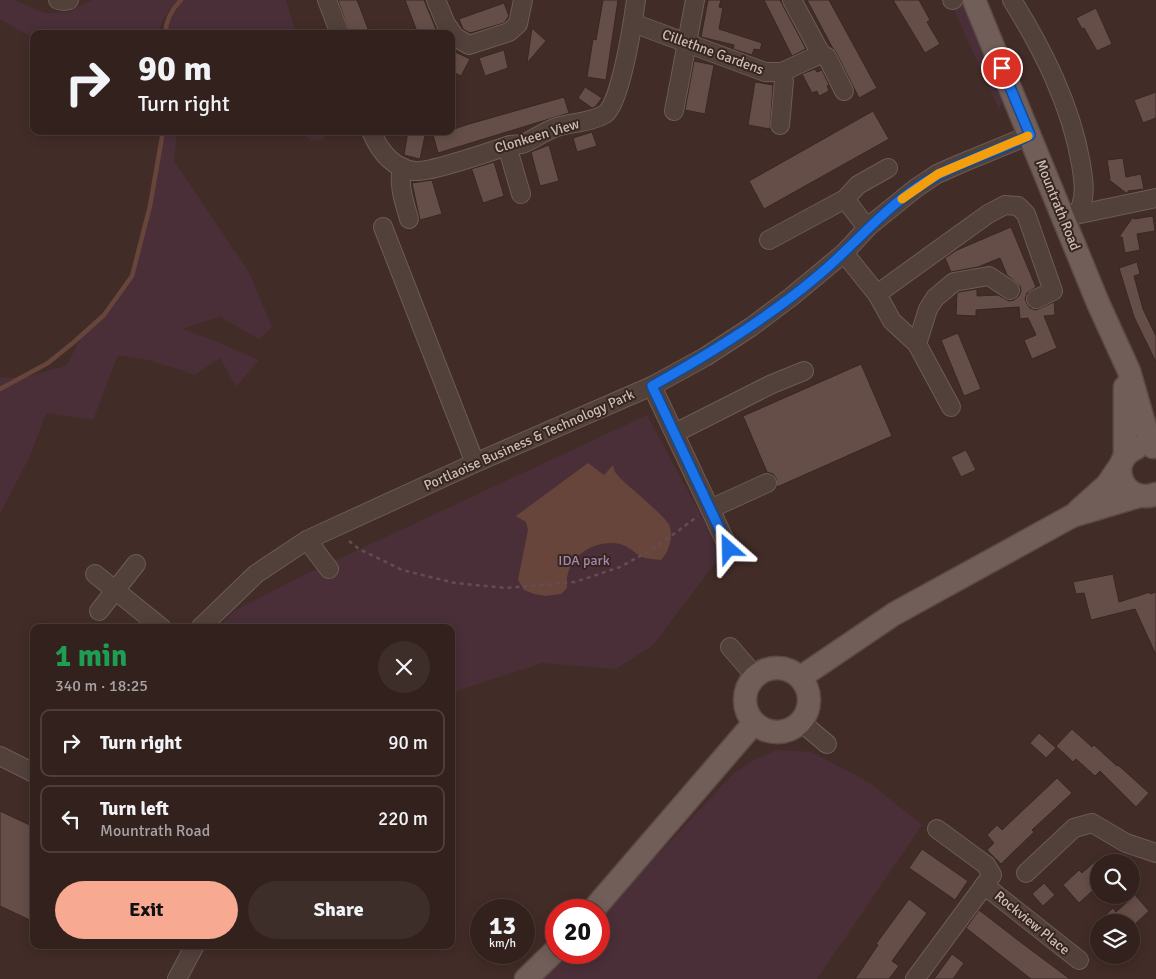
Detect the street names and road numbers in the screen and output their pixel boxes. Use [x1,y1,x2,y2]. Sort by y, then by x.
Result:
street label: Cillethne Gardens [660,26,766,78]
street label: Clonkeen View [493,115,581,157]
street label: Mountrath Road [1032,157,1084,253]
street label: Portlaoise Business & Technology Park [421,386,637,494]
street label: Rockview Place [991,888,1073,958]

